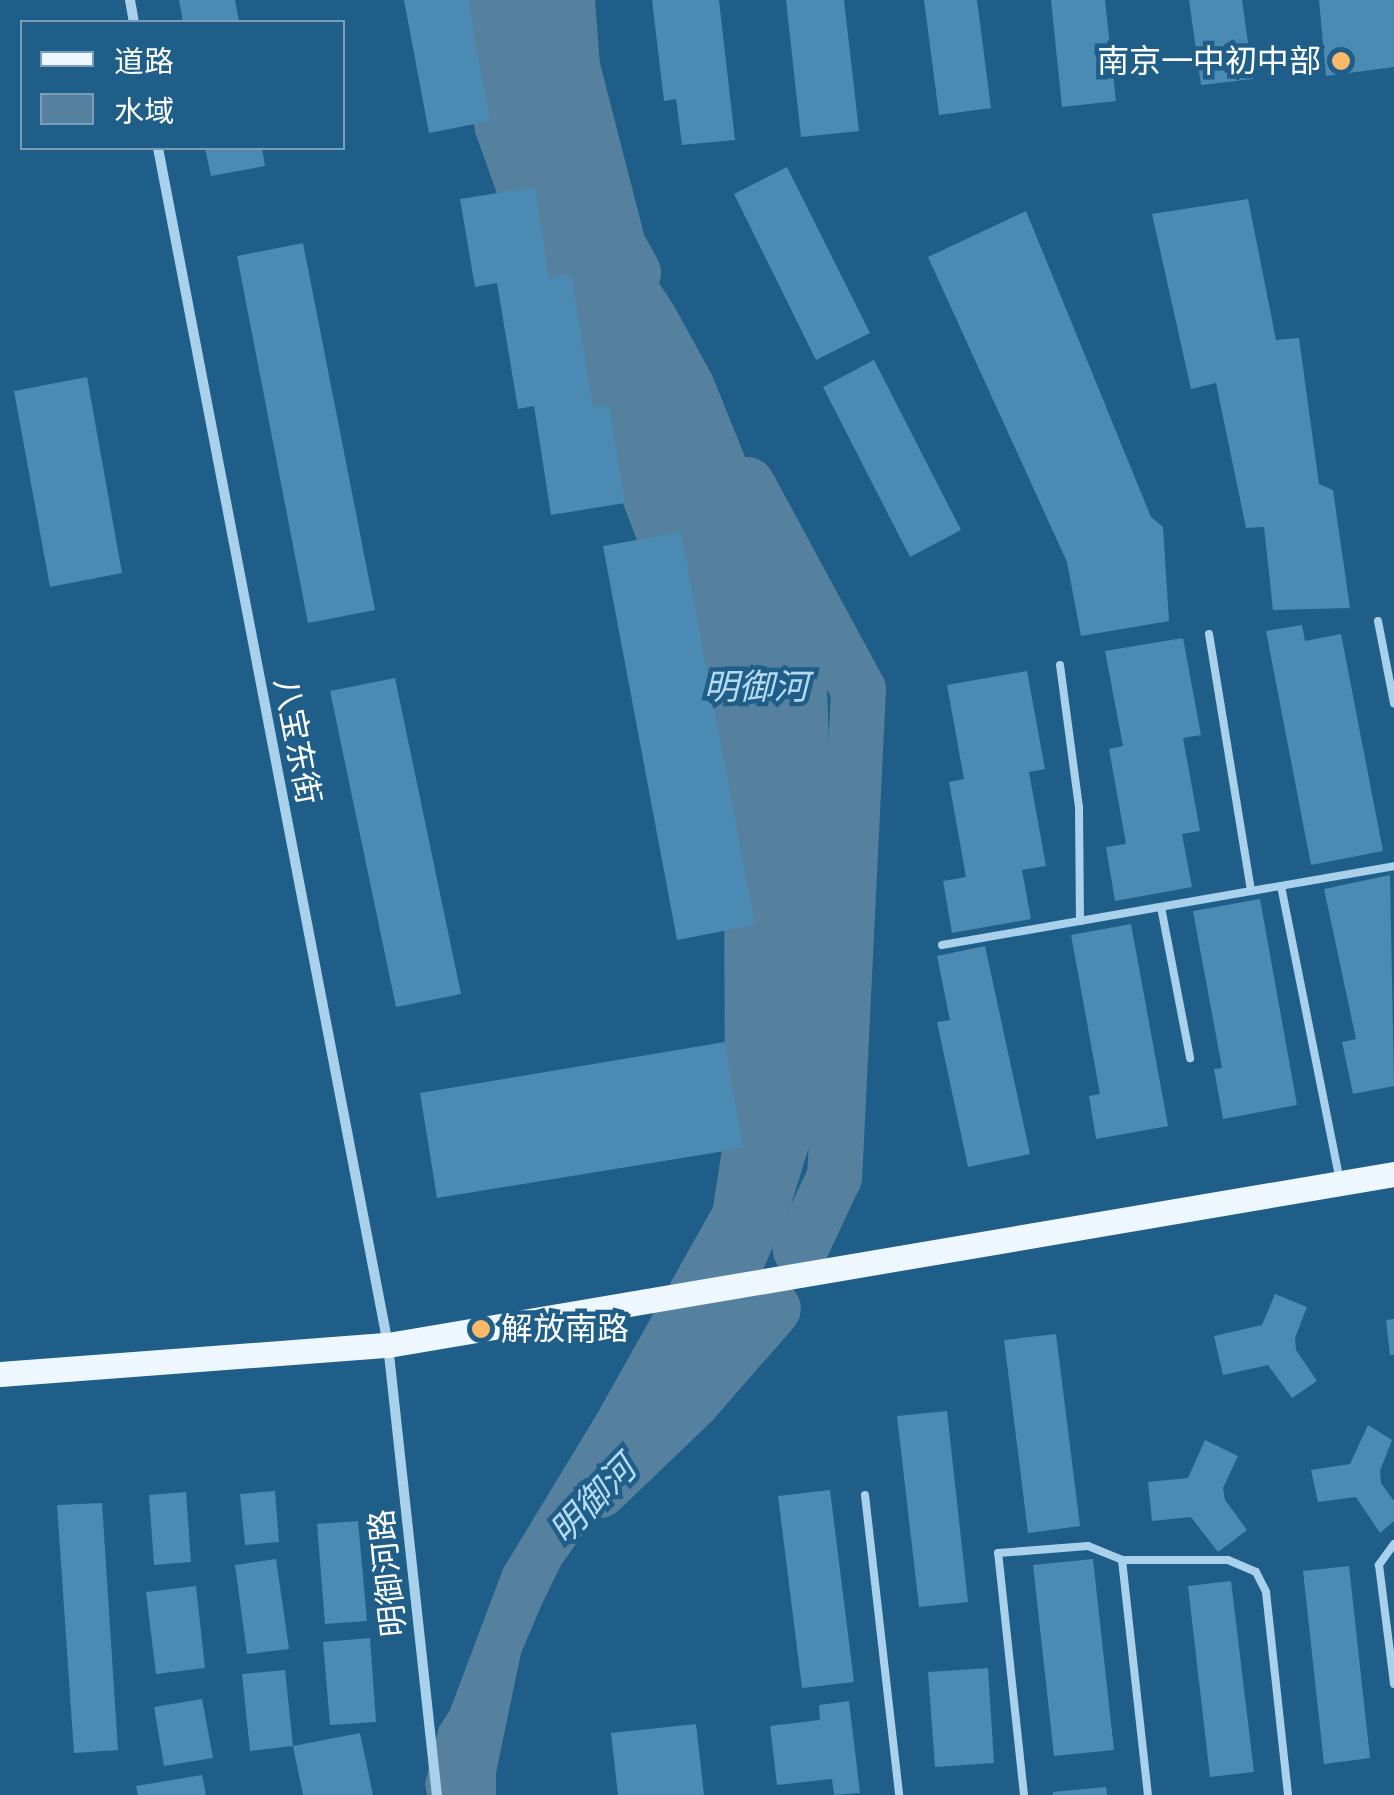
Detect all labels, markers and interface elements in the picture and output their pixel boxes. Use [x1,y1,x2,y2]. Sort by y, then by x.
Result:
legend [20,20,345,150]
text: 道路 [114,41,174,81]
place label: 南京一中初中部 [1097,42,1321,80]
marker: 南京一中初中部 [1330,50,1352,72]
text: 水域 [114,91,174,131]
water label: 明御河 [704,666,808,708]
street label: 八宝东街 [266,675,328,807]
place label: 解放南路 [501,1310,629,1348]
marker: 解放南路 [470,1318,492,1340]
water label: 明御河 [541,1448,645,1552]
street label: 明御河路 [362,1507,414,1639]

